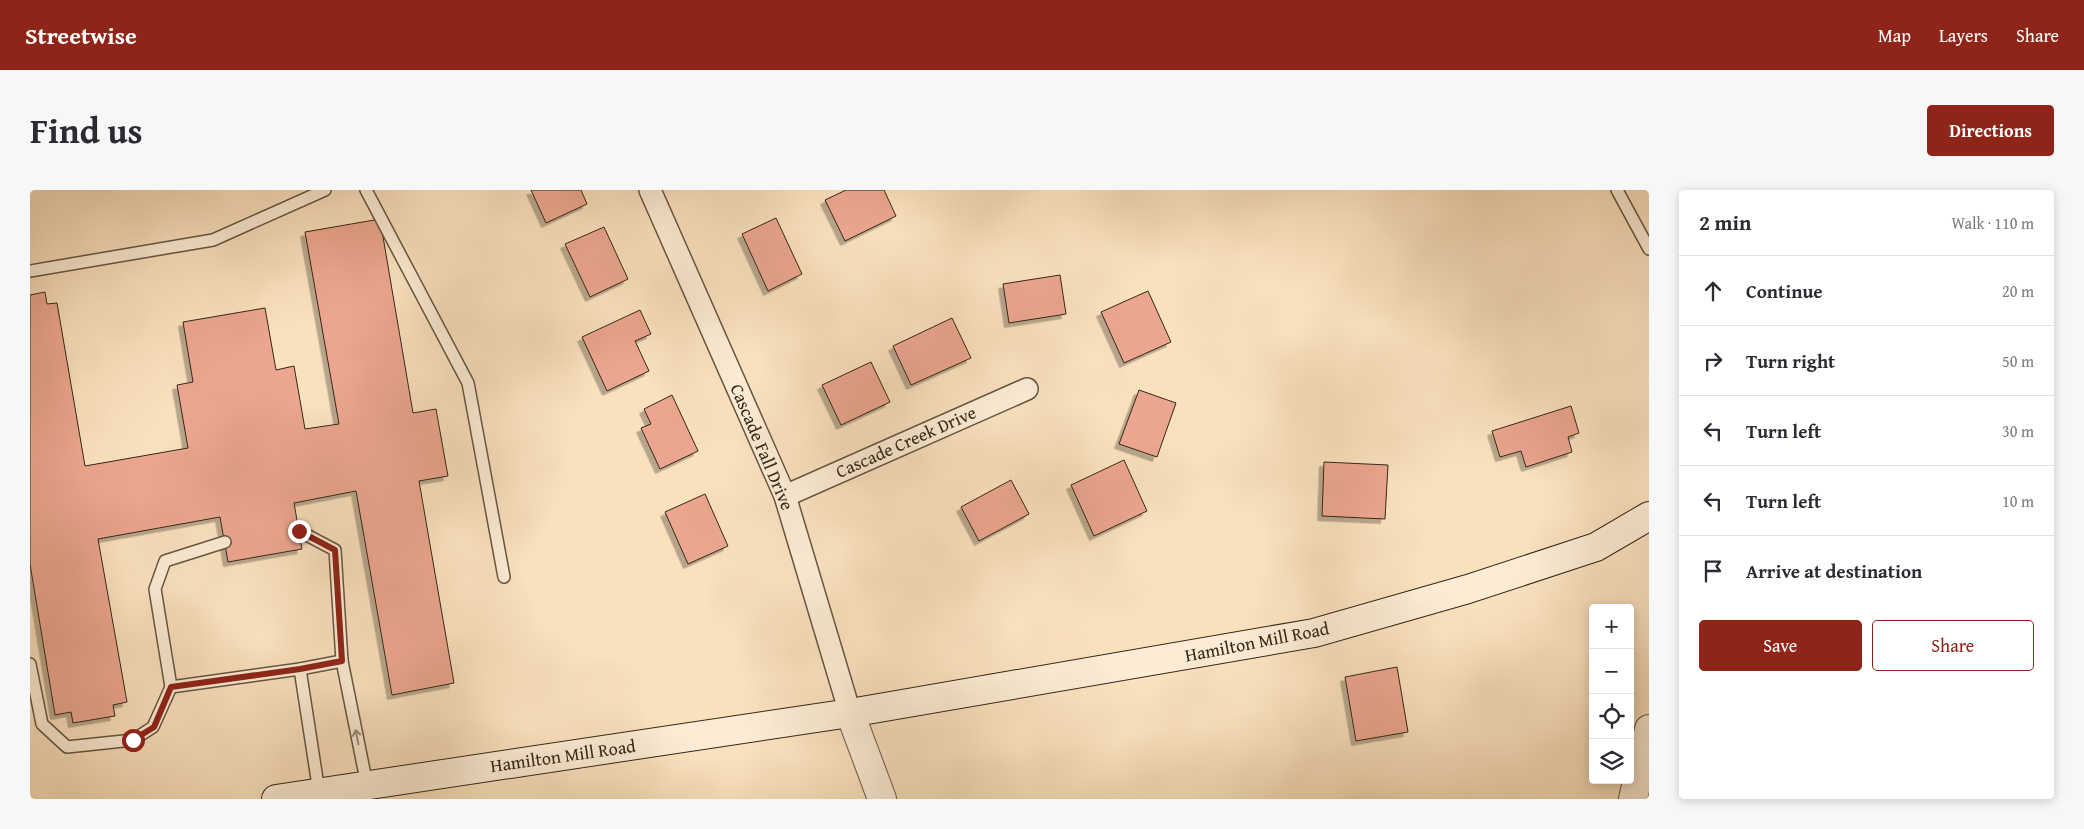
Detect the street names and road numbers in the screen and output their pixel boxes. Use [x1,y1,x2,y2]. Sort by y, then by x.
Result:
street label: Cascade Fall Drive [724,379,801,514]
street label: Cascade Creek Drive [831,398,980,485]
street label: Hamilton Mill Road [1182,614,1332,669]
street label: Hamilton Mill Road [489,732,638,779]

